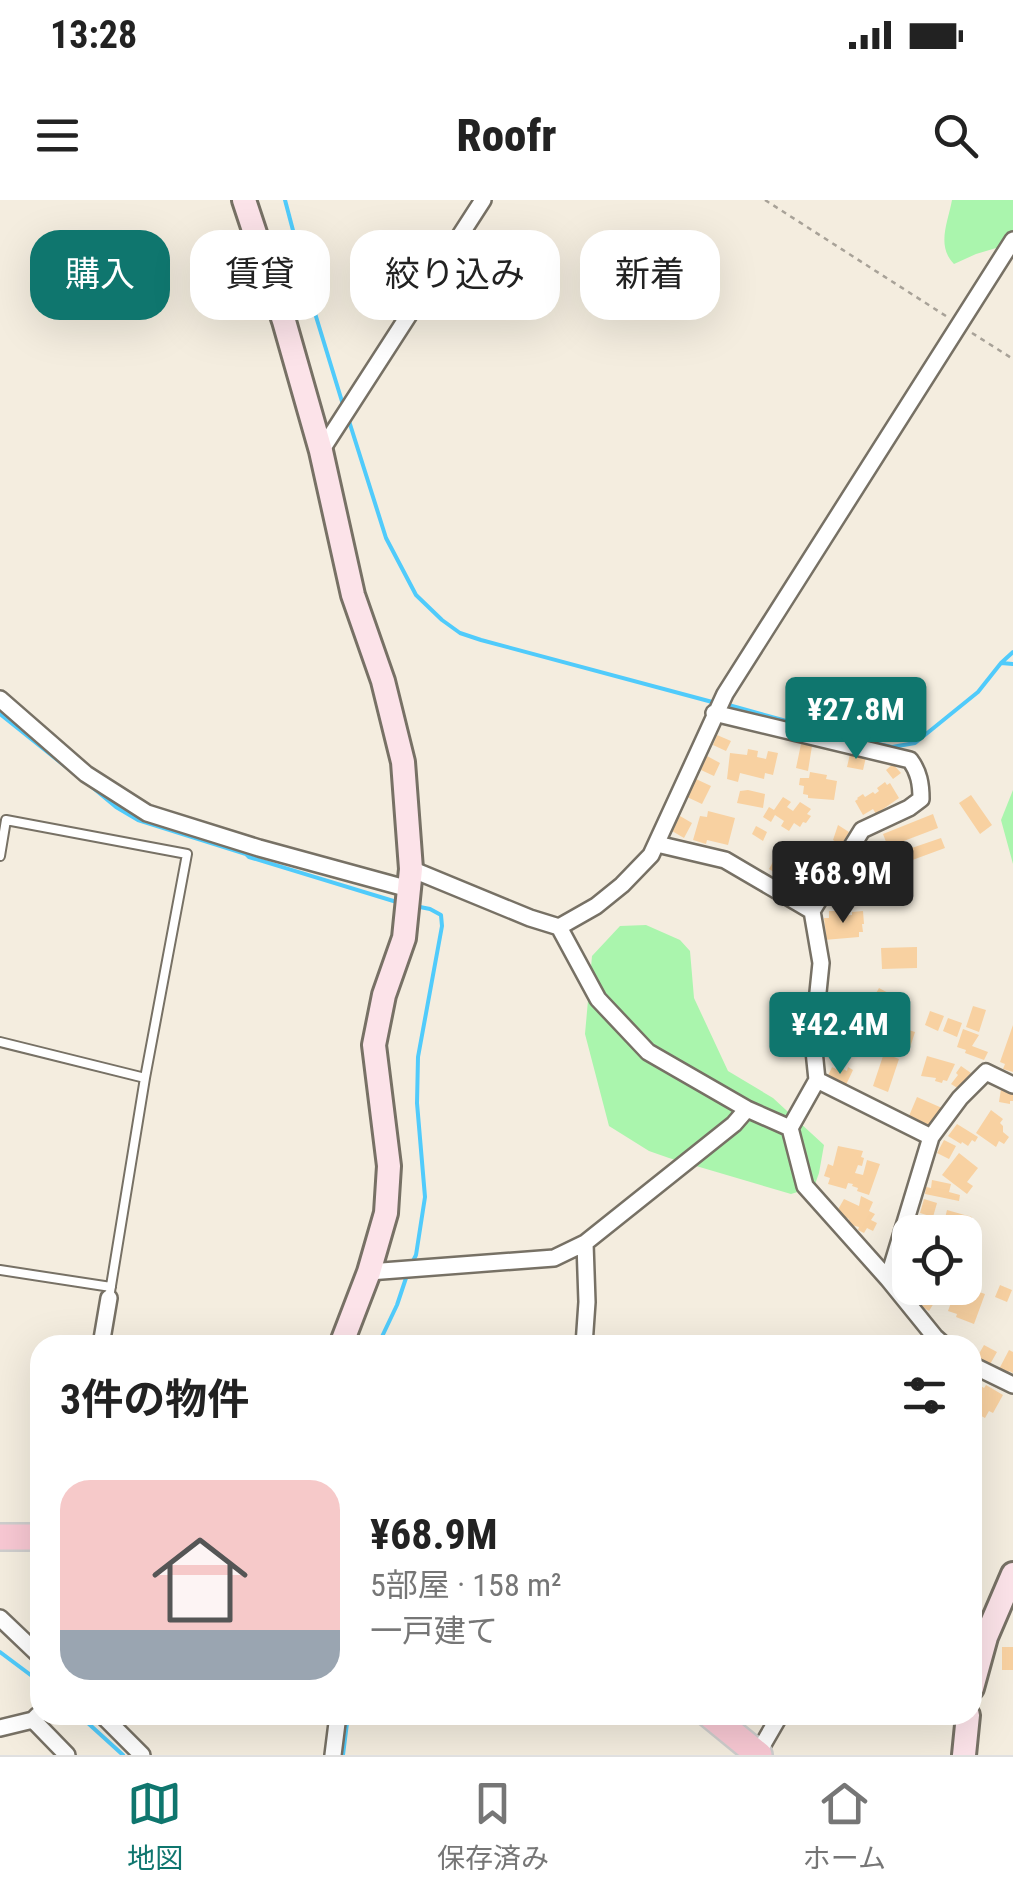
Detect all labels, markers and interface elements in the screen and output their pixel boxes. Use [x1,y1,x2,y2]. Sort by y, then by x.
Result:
text: 13:28 [50,13,137,57]
icon: menu [30,108,85,163]
icon: search [928,108,983,163]
text: Roofr [457,109,556,162]
chip: 購入 [30,230,170,320]
chip: 賃貸 [190,230,330,320]
chip: 絞り込み [350,230,560,320]
chip: 新着 [580,230,720,320]
pin: ¥27.8M [775,677,937,762]
text: ¥27.8M [807,690,905,728]
pin: ¥68.9M [762,841,924,926]
text: ¥68.9M [794,854,892,892]
pin: ¥42.4M [759,992,921,1077]
text: ¥42.4M [791,1005,889,1043]
map controls [892,1215,982,1305]
button: locate [892,1215,982,1305]
icon: filters [897,1368,952,1423]
text: 3件の物件 [60,1375,249,1424]
text: ¥68.9M [370,1510,498,1559]
icon: home [140,1520,260,1640]
text: 5部屋 · 158 m² [370,1566,562,1604]
text: 一戸建て [370,1612,498,1650]
tab: 地図 [127,1776,183,1876]
tab: 保存済み [437,1776,549,1876]
tab: ホーム [803,1776,886,1876]

